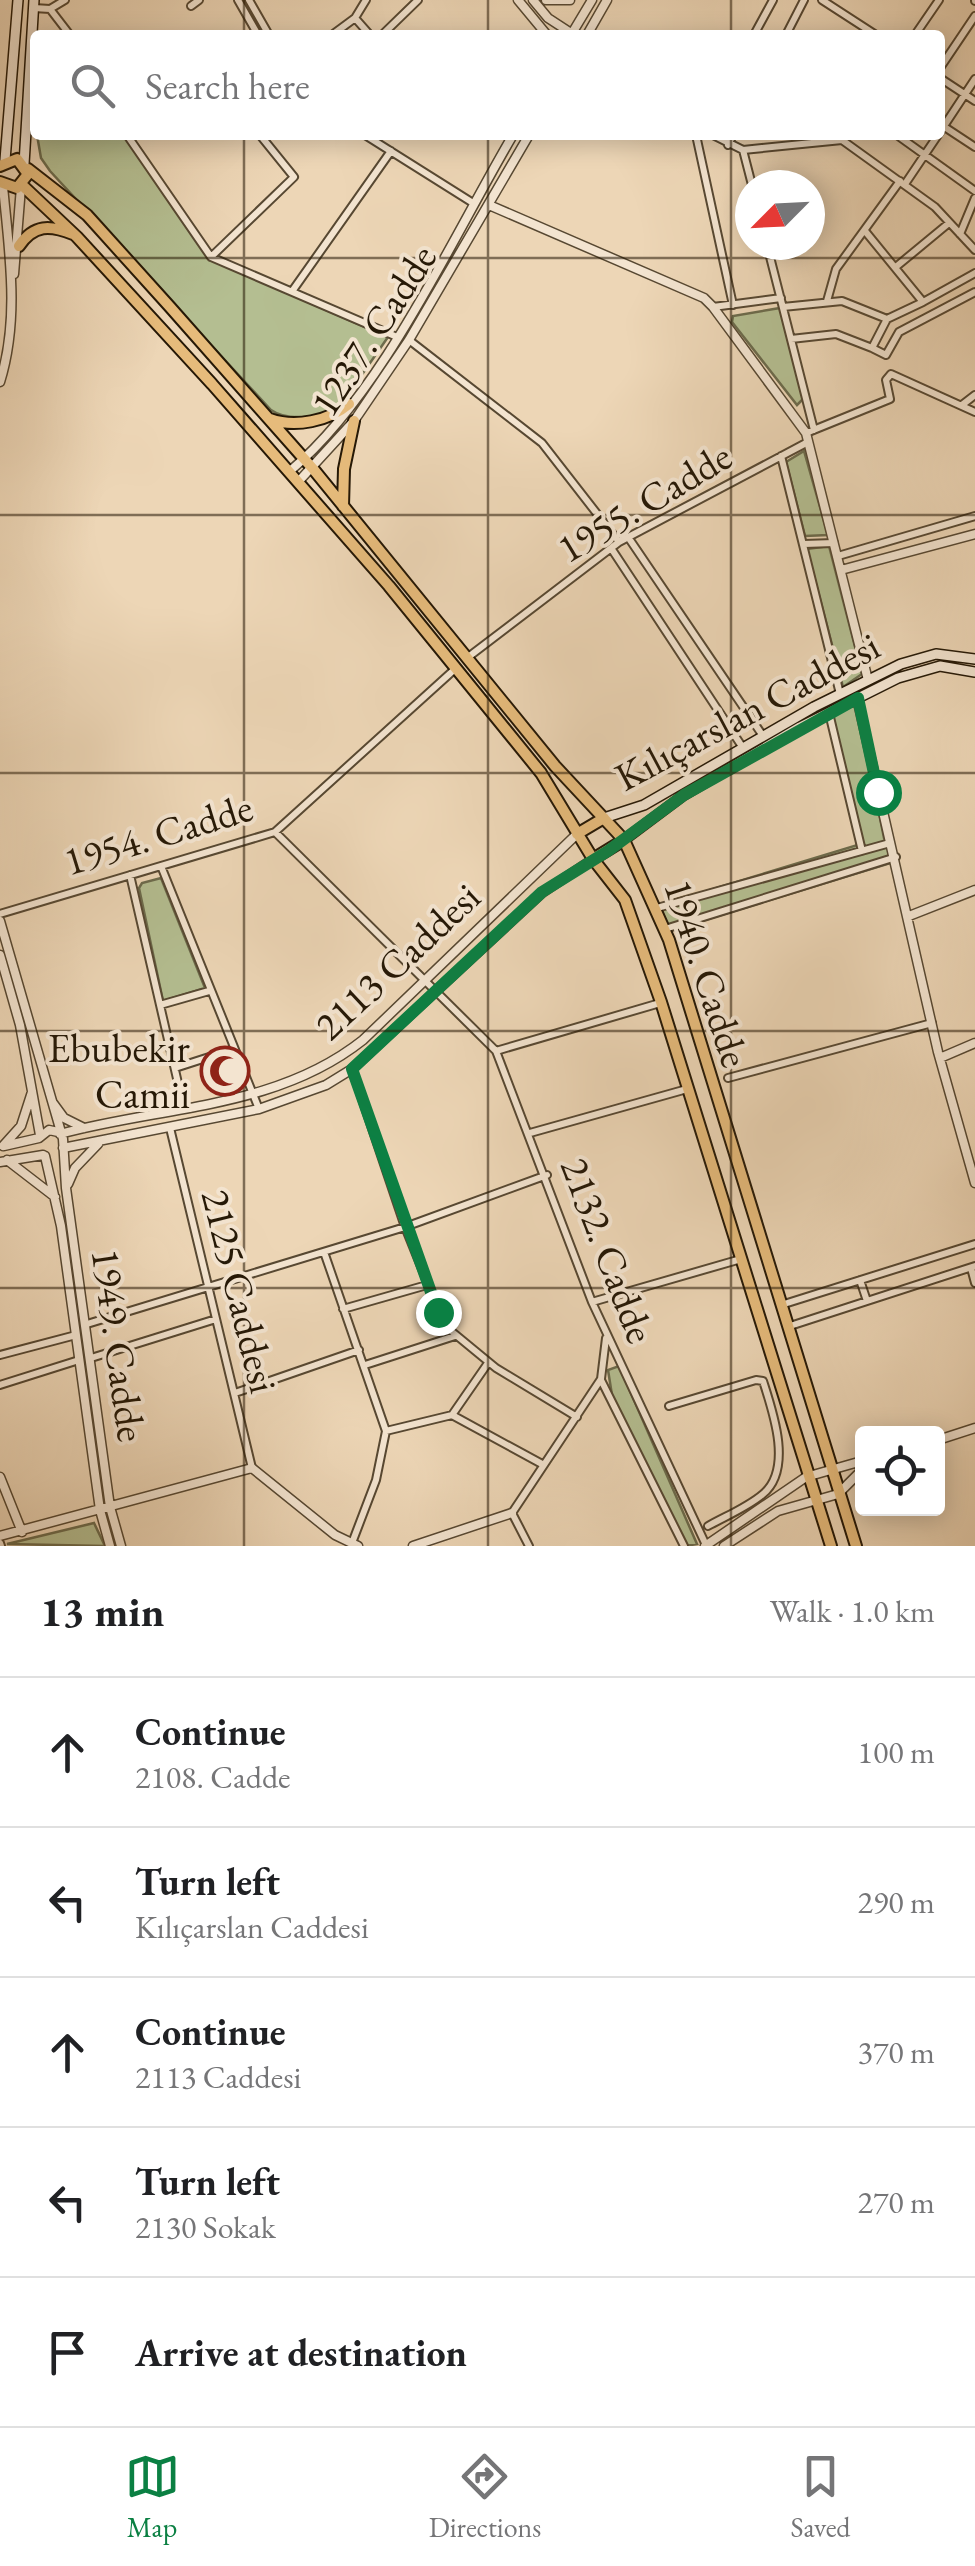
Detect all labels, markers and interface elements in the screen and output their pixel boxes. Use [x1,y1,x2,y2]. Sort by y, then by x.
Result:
search box [30,30,945,140]
icon: search [65,58,120,113]
text: Search here [145,61,310,110]
north arrow [735,170,825,260]
street label: 1237. Cadde [298,234,448,426]
street label: 1955. Cadde [547,430,741,574]
street label: Kılıçarslan Caddesi [606,619,888,803]
route start [856,770,902,816]
street label: 1954. Cadde [57,781,259,887]
street label: 2113 Caddesi [303,871,491,1051]
street label: 1940. Cadde [652,872,762,1074]
place label: Ebubekir Camii [48,1022,191,1120]
mosque icon: Ebubekir Camii [199,1045,251,1097]
street label: 2132. Cadde [549,1150,667,1350]
street label: 2125 Caddesi [190,1184,290,1398]
street label: 1949. Cadde [80,1245,158,1445]
route end [416,1290,462,1336]
map controls [855,1426,945,1516]
button: locate [855,1426,945,1516]
text: 13 min [40,1584,164,1639]
text: Walk · 1.0 km [770,1590,935,1632]
text: Continue [135,1707,286,1756]
icon: ahead [40,1725,95,1780]
text: 100 m [858,1731,935,1773]
text: 2108. Cadde [135,1756,291,1798]
text: Turn left [135,1857,280,1906]
icon: left [40,1875,95,1930]
text: 290 m [858,1881,935,1923]
text: Kılıçarslan Caddesi [135,1906,369,1948]
text: Continue [135,2007,286,2056]
icon: ahead [40,2025,95,2080]
text: 370 m [858,2031,935,2073]
text: 2113 Caddesi [135,2056,301,2098]
text: Turn left [135,2157,280,2206]
icon: left [40,2175,95,2230]
text: 270 m [858,2181,935,2223]
text: 2130 Sokak [135,2206,276,2248]
icon: arrive [40,2325,95,2380]
text: Arrive at destination [135,2328,467,2377]
tab: Map [125,2449,180,2545]
tab: Directions [429,2449,541,2545]
tab: Saved [790,2449,850,2545]

